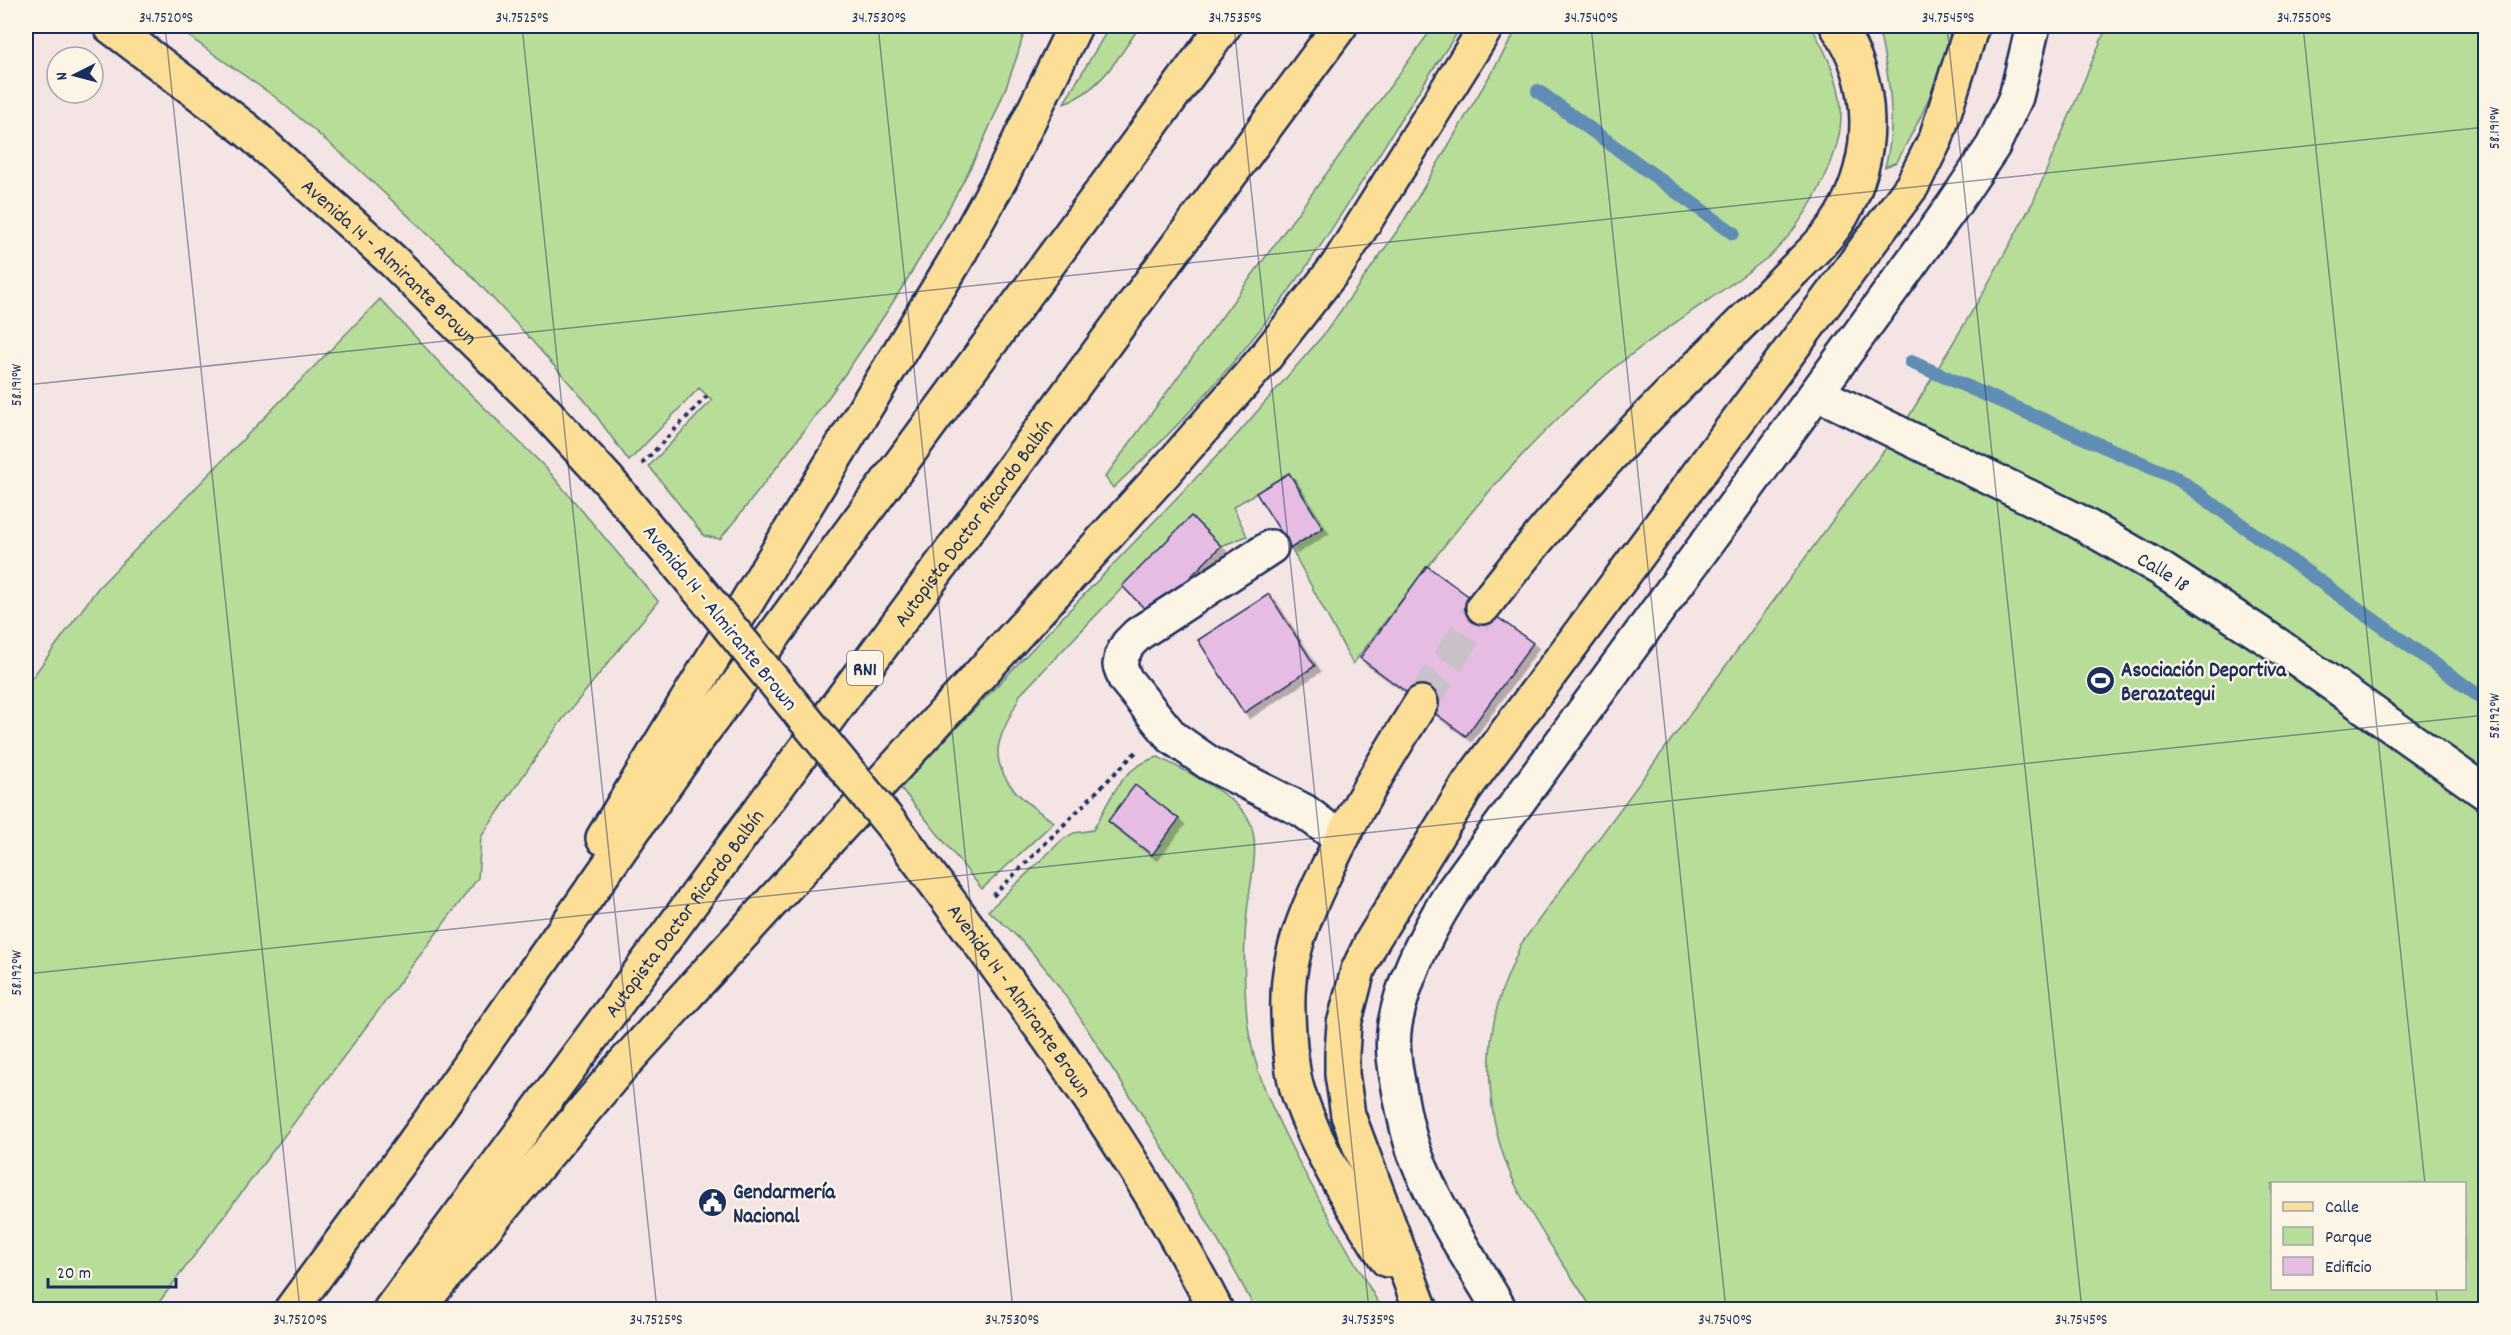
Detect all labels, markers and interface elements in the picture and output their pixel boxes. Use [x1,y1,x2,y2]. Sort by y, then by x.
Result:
text: 34.7520°S [139,8,193,30]
text: 34.7525°S [496,8,549,30]
text: 34.7530°S [852,8,906,30]
text: 34.7535°S [1208,8,1262,30]
text: 34.7540°S [1564,8,1618,30]
text: 34.7545°S [1922,8,1974,30]
text: 34.7550°S [2277,8,2331,30]
north arrow [45,45,105,105]
text: N [51,71,74,81]
text: 58.191°W [2485,106,2507,149]
street label: Avenida 14 - Almirante Brown [293,173,482,354]
text: 58.191°W [7,363,29,406]
street label: Autopista Doctor Ricardo Balbín [888,414,1062,634]
street label: Avenida 14 - Almirante Brown [634,519,803,718]
street label: Calle 18 [2130,546,2194,602]
road number: RN1 [847,651,883,685]
place label: Asociación Deportiva Berazategui [2121,657,2287,711]
sports icon: Asociación Deportiva Berazategui [2084,665,2116,697]
text: 58.192°W [2485,693,2507,739]
street label: Autopista Doctor Ricardo Balbín [599,804,773,1025]
street label: Avenida 14 - Almirante Brown [938,899,1097,1105]
text: 58.192°W [7,950,29,996]
place label: Gendarmería Nacional [733,1179,836,1233]
legend [2271,1182,2466,1290]
public building icon: Gendarmería Nacional [696,1187,728,1219]
text: Calle [2325,1196,2359,1221]
text: Parque [2325,1226,2372,1251]
scale bar [48,1251,176,1289]
text: Edificio [2325,1256,2372,1281]
text: 20 m [57,1262,91,1287]
text: 34.7520°S [273,1310,327,1332]
text: 34.7525°S [630,1310,683,1332]
text: 34.7530°S [985,1310,1039,1332]
text: 34.7535°S [1341,1310,1395,1332]
text: 34.7540°S [1698,1310,1752,1332]
text: 34.7545°S [2055,1310,2107,1332]

